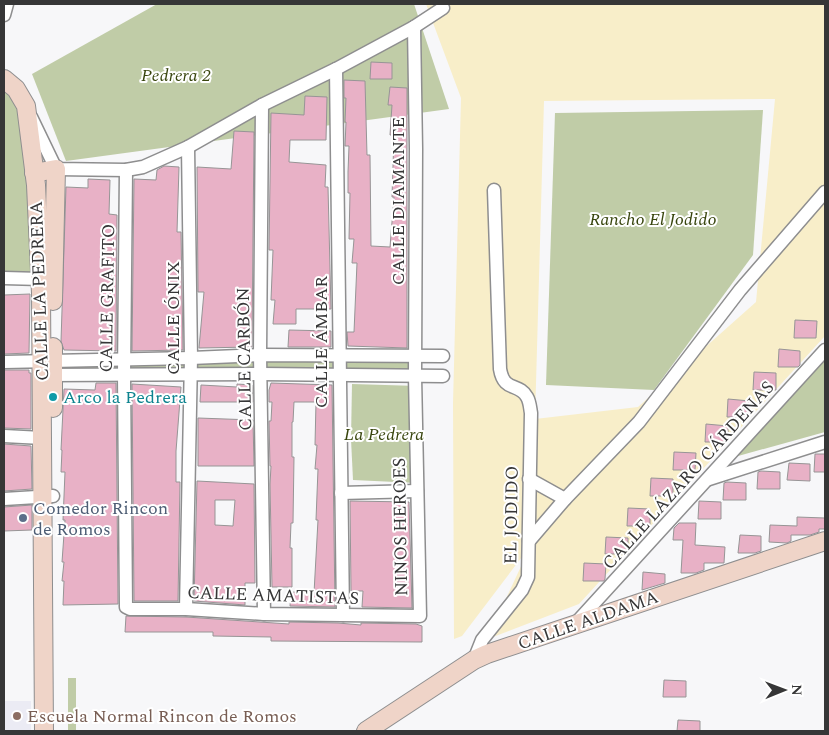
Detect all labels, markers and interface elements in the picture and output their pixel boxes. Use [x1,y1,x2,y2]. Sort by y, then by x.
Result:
park label: Pedrera 2 [141,62,211,89]
street label: CALLE DIAMANTE [385,117,412,285]
street label: CALLE LA PEDRERA [23,201,56,381]
park label: Rancho El Jodido [589,206,717,233]
street label: CALLE GRAFITO [93,223,122,373]
street label: CALLE ÓNIX [160,261,187,375]
street label: CALLE ÁMBAR [308,276,335,408]
street label: CALLE CARBÓN [230,287,259,431]
street label: CALLE LÁZARO CÁRDENAS [596,375,781,576]
place label: Arco la Pedrera [63,384,187,411]
marker: Arco la Pedrera [47,391,59,403]
park label: La Pedrera [344,421,424,448]
street label: NINOS HEROES [386,458,415,596]
street label: EL JODIDO [497,465,526,565]
place label: Comedor Rincon de Romos [33,495,168,543]
marker: Comedor Rincon de Romos [17,512,29,524]
street label: CALLE AMATISTAS [187,579,359,612]
street label: CALLE ALDAMA [514,584,662,657]
north arrow [759,665,809,715]
text: N [786,684,807,696]
place label: Escuela Normal Rincon de Romos [27,703,297,730]
marker: Escuela Normal Rincon de Romos [11,710,23,722]

